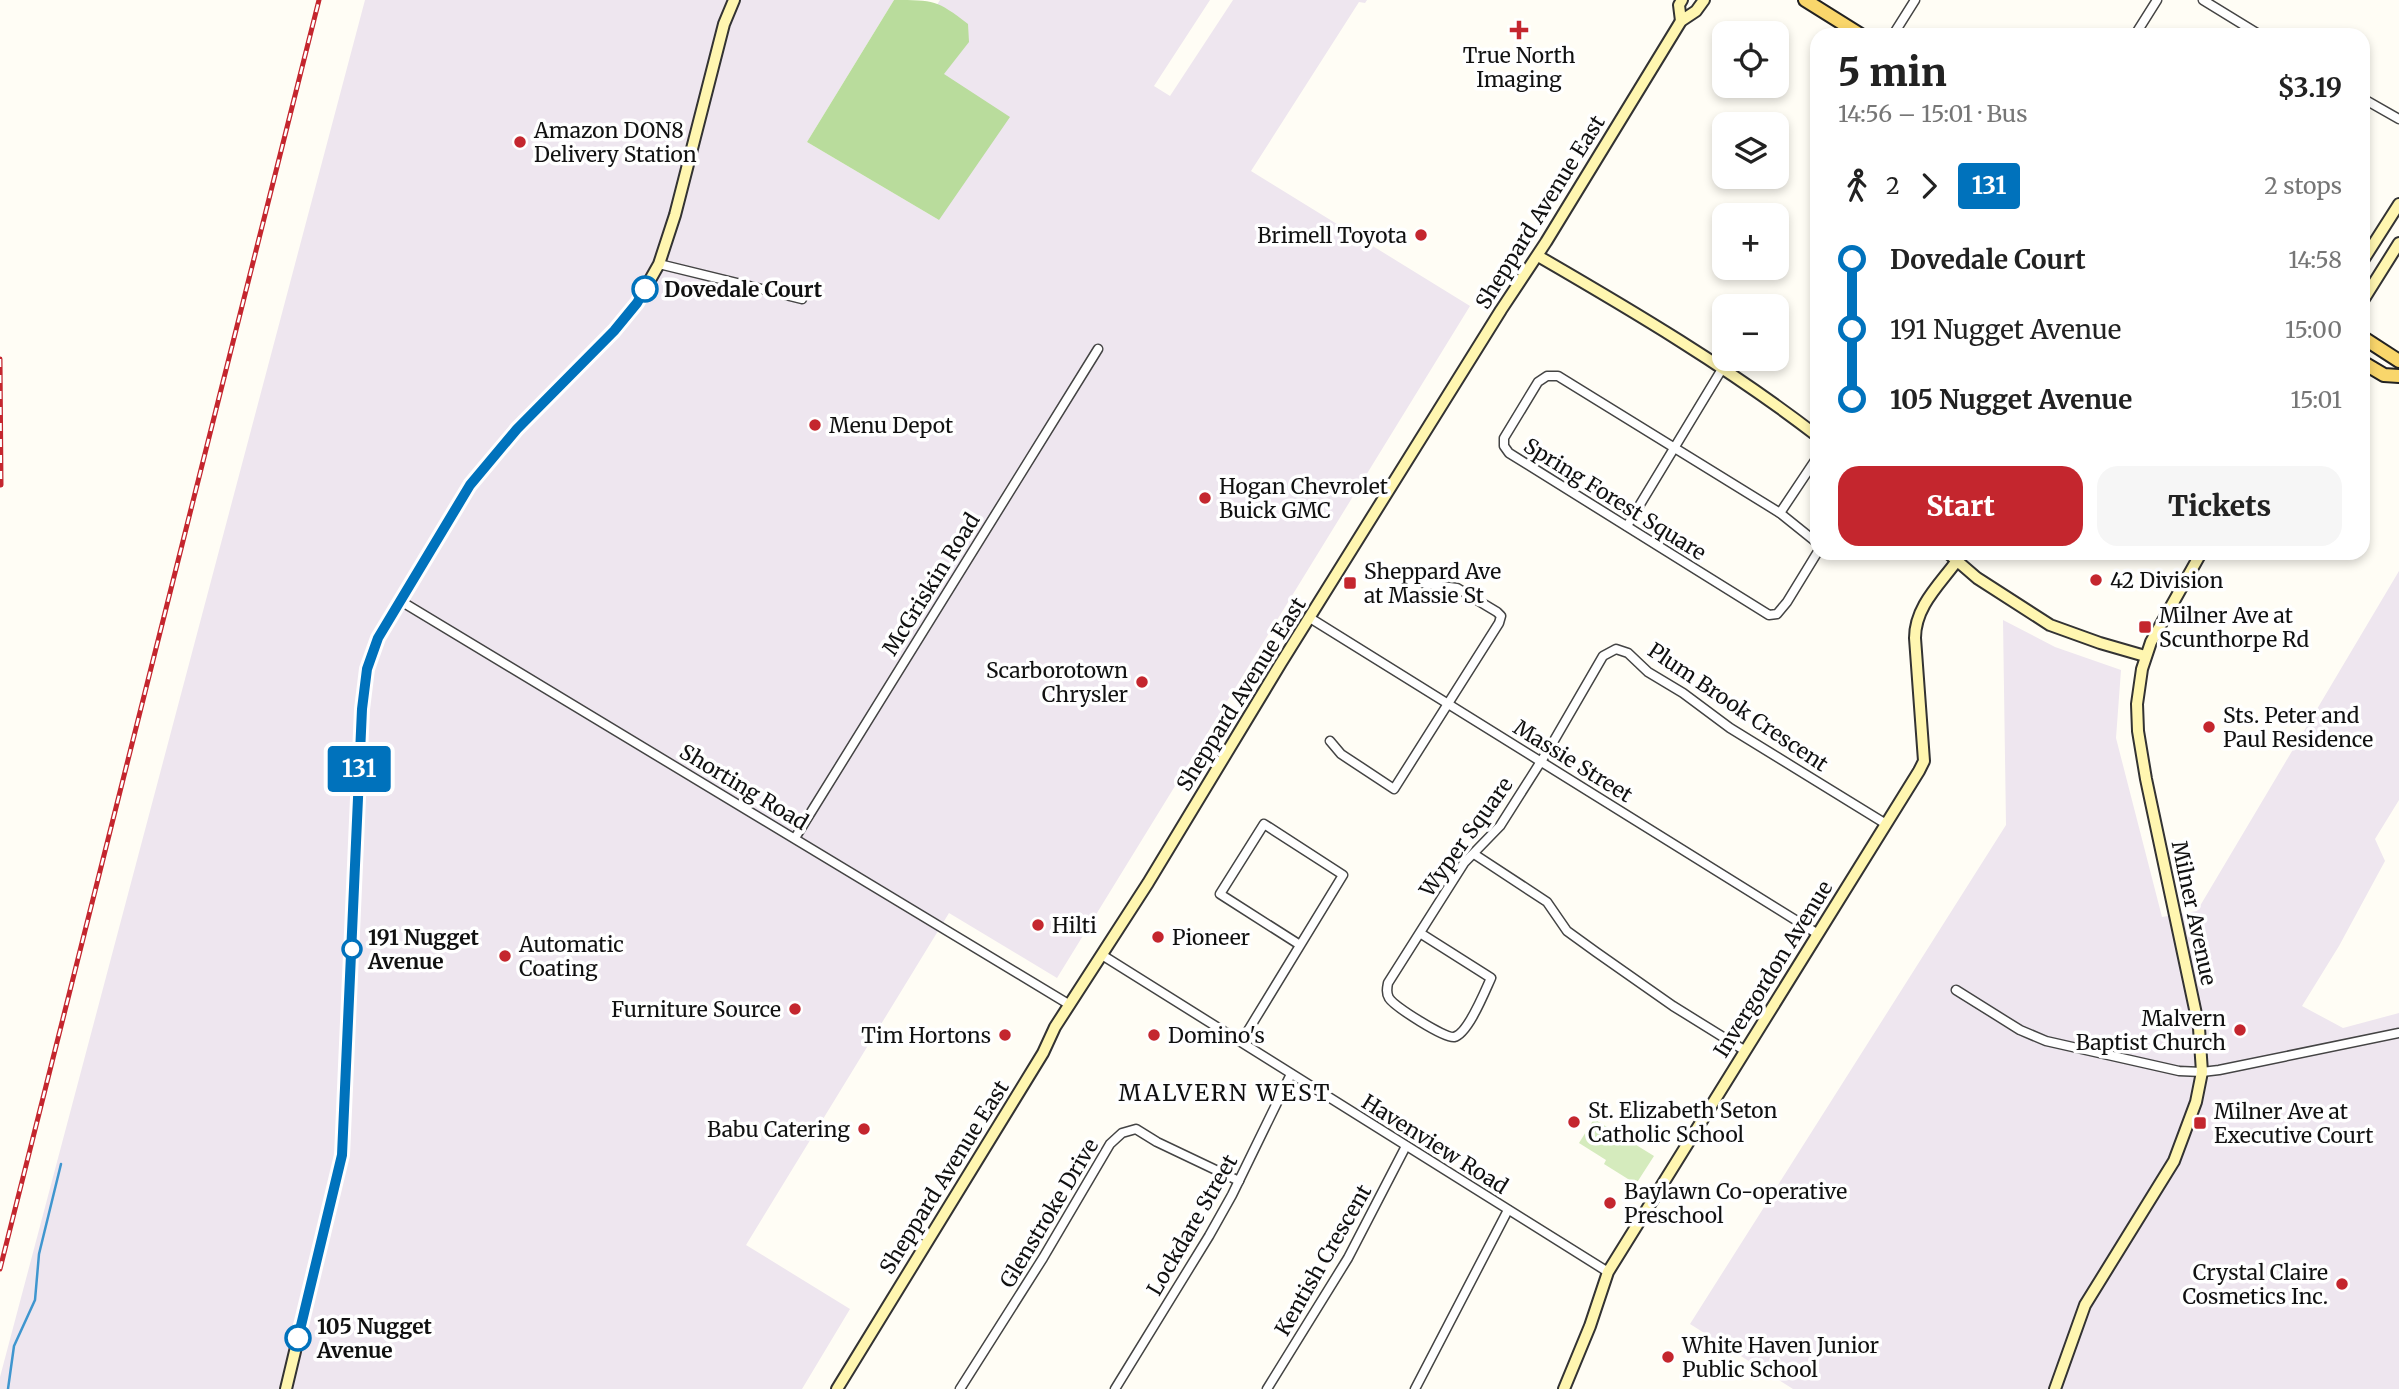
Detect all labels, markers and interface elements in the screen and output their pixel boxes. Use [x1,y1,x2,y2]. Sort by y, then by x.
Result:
marker: True North Imaging [1509,20,1529,40]
map controls [1712,21,1789,371]
button: locate [1712,21,1789,98]
place label: True North Imaging [1463,42,1575,93]
text: 5 min [1838,49,1947,96]
text: $3.19 [2277,71,2342,104]
text: 14:56 – 15:01 · Bus [1838,99,2028,128]
street label: Sheppard Avenue East [1469,110,1611,314]
button: layers [1712,112,1789,189]
place label: Amazon DON8 Delivery Station [533,117,697,168]
marker: Amazon DON8 Delivery Station [512,134,528,150]
icon: walk [1838,167,1876,205]
icon: forward [1910,167,1948,205]
text: 131 [1972,170,2006,201]
text: 2 [1886,171,1900,200]
text: 2 stops [2264,171,2342,200]
button: + [1712,203,1789,280]
place label: Brimell Toyota [1257,222,1407,249]
marker: Brimell Toyota [1413,227,1429,243]
text: Dovedale Court [1890,243,2086,276]
text: 14:58 [2288,245,2342,274]
marker: Dovedale Court [632,276,658,302]
place label: Dovedale Court [664,276,823,303]
button: − [1712,294,1789,371]
text: 191 Nugget Avenue [1890,313,2121,346]
text: 15:00 [2285,315,2342,344]
text: 105 Nugget Avenue [1890,383,2132,416]
text: 15:01 [2290,385,2342,414]
place label: Menu Depot [829,412,953,439]
marker: Menu Depot [807,417,823,433]
street label: Spring Forest Square [1519,432,1711,566]
button: Start [1838,466,2083,546]
button: Tickets [2097,466,2342,546]
place label: Hogan Chevrolet Buick GMC [1219,473,1388,524]
marker: Hogan Chevrolet Buick GMC [1197,490,1213,506]
street label: McGriskin Road [876,508,986,660]
place label: Sheppard Ave at Massie St [1364,558,1501,609]
place label: 42 Division [2110,567,2223,594]
marker: 42 Division [2088,572,2104,588]
marker: Sheppard Ave at Massie St [1342,575,1358,591]
street label: Sheppard Avenue East [1170,592,1312,796]
place label: Milner Ave at Scunthorpe Rd [2159,602,2310,653]
marker: Milner Ave at Scunthorpe Rd [2137,619,2153,635]
street label: Plum Brook Crescent [1643,637,1833,777]
place label: Scarborotown Chrysler [986,657,1128,708]
marker: Scarborotown Chrysler [1134,674,1150,690]
place label: Sts. Peter and Paul Residence [2223,702,2373,753]
street label: Massie Street [1508,714,1638,808]
marker: Sts. Peter and Paul Residence [2201,719,2217,735]
street label: Shorting Road [675,738,814,836]
line badge: 131 [319,746,399,792]
text: 131 [342,753,376,784]
street label: Wyper Square [1413,772,1518,903]
street label: Milner Avenue [2166,838,2223,988]
street label: Invergordon Avenue [1708,875,1838,1063]
place label: Hilti [1052,912,1097,939]
marker: Hilti [1030,917,1046,933]
place label: 191 Nugget Avenue [367,924,480,975]
place label: Pioneer [1172,924,1250,951]
marker: Pioneer [1150,929,1166,945]
place label: Automatic Coating [518,931,624,982]
marker: 191 Nugget Avenue [342,939,362,959]
marker: Automatic Coating [497,948,513,964]
place label: Furniture Source [611,996,781,1023]
marker: Furniture Source [787,1001,803,1017]
place label: Malvern Baptist Church [2076,1005,2226,1056]
place label: Tim Hortons [861,1022,991,1049]
place label: Domino's [1168,1022,1265,1049]
marker: Malvern Baptist Church [2232,1022,2248,1038]
marker: Tim Hortons [997,1027,1013,1043]
marker: Domino's [1146,1027,1162,1043]
street label: Sheppard Avenue East [873,1075,1015,1279]
district label: MALVERN WEST [1118,1078,1332,1107]
street label: Havenview Road [1357,1088,1513,1200]
place label: St. Elizabeth Seton Catholic School [1588,1097,1777,1148]
place label: Milner Ave at Executive Court [2214,1098,2373,1149]
marker: St. Elizabeth Seton Catholic School [1566,1114,1582,1130]
marker: Milner Ave at Executive Court [2192,1115,2208,1131]
place label: Babu Catering [707,1116,850,1143]
marker: Babu Catering [856,1121,872,1137]
street label: Glenstroke Drive [994,1133,1104,1293]
street label: Lockdare Street [1141,1150,1243,1300]
place label: Baylawn Co-operative Preschool [1624,1178,1847,1229]
street label: Kentish Crescent [1269,1180,1377,1340]
marker: Baylawn Co-operative Preschool [1602,1195,1618,1211]
place label: Crystal Claire Cosmetics Inc. [2182,1259,2328,1310]
marker: Crystal Claire Cosmetics Inc. [2334,1276,2350,1292]
place label: 105 Nugget Avenue [316,1313,433,1364]
marker: 105 Nugget Avenue [285,1325,311,1351]
place label: White Haven Junior Public School [1681,1332,1879,1383]
marker: White Haven Junior Public School [1660,1349,1676,1365]

